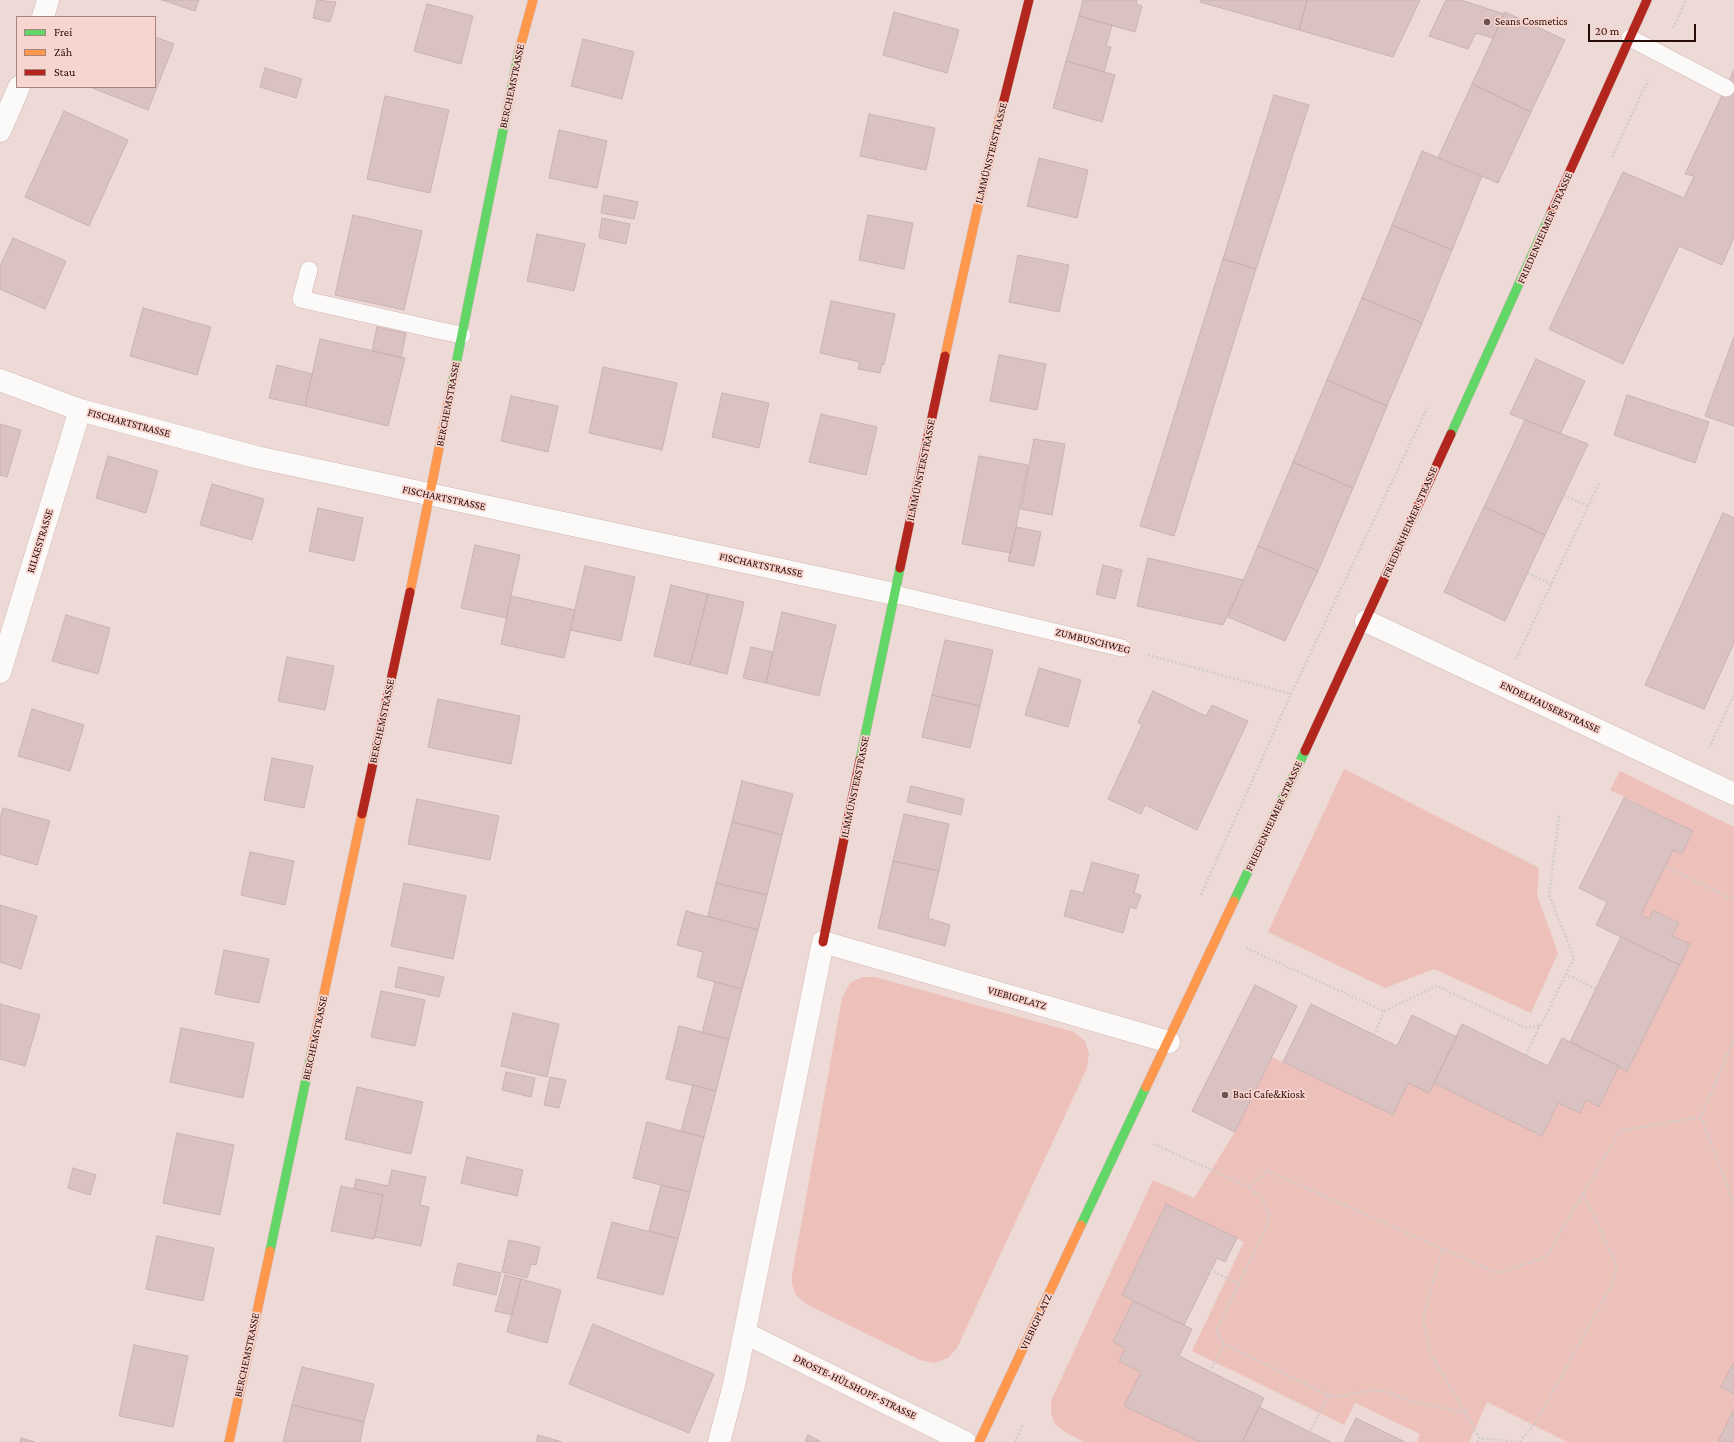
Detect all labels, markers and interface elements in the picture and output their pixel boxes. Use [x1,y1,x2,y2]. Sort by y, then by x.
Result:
place label: Seans Cosmetics [1495,15,1568,29]
legend [16,16,156,88]
scale bar [1590,16,1698,42]
marker: Seans Cosmetics [1482,17,1492,27]
text: 20 m [1595,24,1619,38]
text: Frei [54,25,72,39]
street label: BERCHEMSTRASSE [497,43,527,129]
text: Zäh [54,45,72,59]
text: Stau [54,65,75,79]
street label: ILMMÜNSTERSTRASSE [972,101,1010,205]
street label: FRIEDENHEIMER STRASSE [1514,170,1576,286]
street label: BERCHEMSTRASSE [433,360,463,448]
street label: FISCHARTSTRASSE [86,406,172,440]
street label: ILMMÜNSTERSTRASSE [904,418,938,522]
street label: FRIEDENHEIMER STRASSE [1379,464,1441,580]
street label: FISCHARTSTRASSE [401,483,487,513]
street label: RILKESTRASSE [24,507,56,575]
street label: FISCHARTSTRASSE [718,550,804,580]
street label: ZUMBUSCHWEG [1054,625,1132,657]
street label: BERCHEMSTRASSE [367,678,397,764]
street label: ENDELHAUSERSTRASSE [1498,678,1602,736]
street label: ILMMÜNSTERSTRASSE [838,735,872,839]
street label: FRIEDENHEIMER STRASSE [1243,759,1305,873]
street label: VIEBIGPLATZ [986,983,1048,1013]
street label: BERCHEMSTRASSE [300,995,330,1081]
place label: Baci Cafe&Kiosk [1233,1088,1305,1102]
marker: Baci Cafe&Kiosk [1220,1090,1230,1100]
street label: VIEBIGPLATZ [1017,1292,1055,1352]
street label: BERCHEMSTRASSE [232,1312,262,1398]
street label: DROSTE-HÜLSHOFF-STRASSE [791,1351,919,1423]

